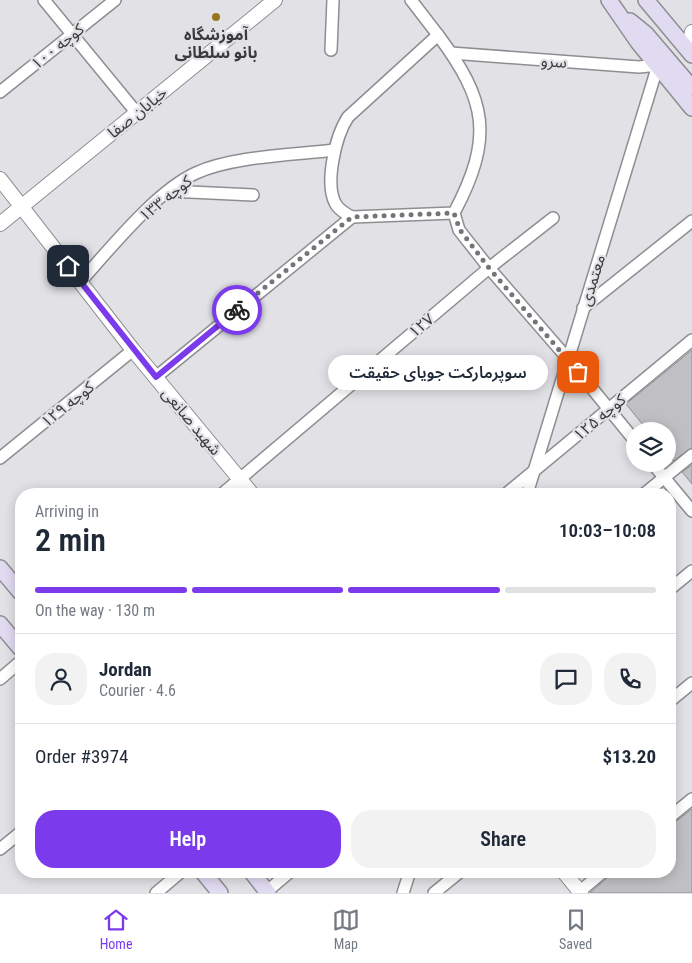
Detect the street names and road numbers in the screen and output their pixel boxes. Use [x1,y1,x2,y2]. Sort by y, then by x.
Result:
street label: کوچه ۱۰۰ [27,19,89,74]
street label: سرو [540,51,568,72]
street label: خیابان صفا [104,83,171,142]
street label: کوچه ۱۳۳ [135,171,197,226]
street label: معتمدی [576,252,609,308]
street label: ۱۲۷ [405,309,438,341]
street label: کوچه ۱۲۹ [37,377,99,432]
street label: شهید صانعی [158,384,225,459]
street label: کوچه ۱۲۵ [569,390,630,446]

